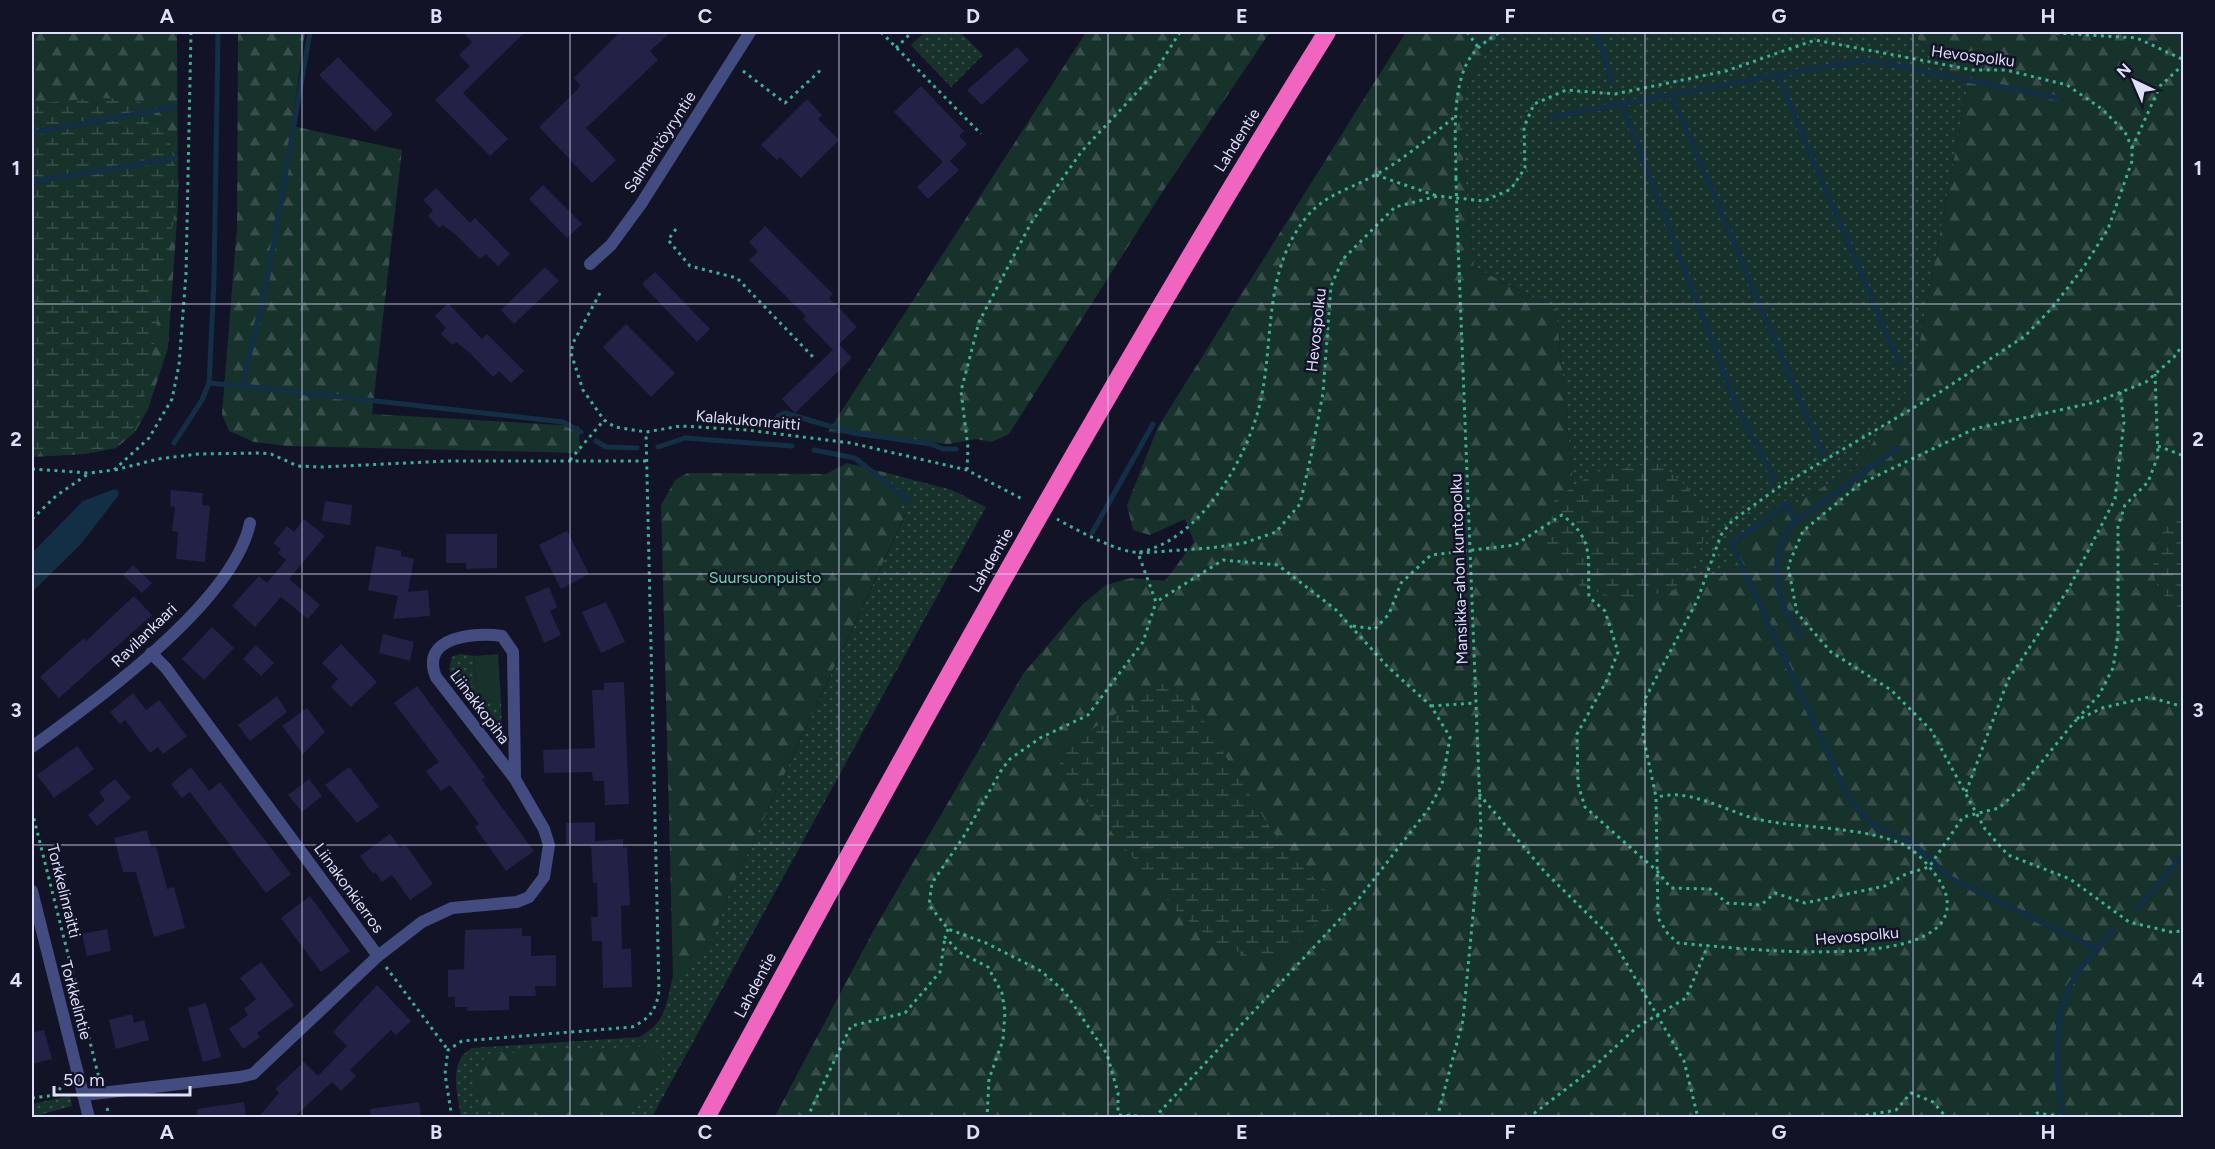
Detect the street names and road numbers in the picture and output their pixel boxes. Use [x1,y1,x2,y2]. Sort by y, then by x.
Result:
street label: Hevospolku [1930,41,2016,71]
street label: Salmentöyryntie [620,87,700,196]
street label: Lahdentie [1210,105,1264,175]
street label: Hevospolku [1302,287,1330,373]
street label: Kalakukonraitti [695,406,801,434]
street label: Mansikka-ahon kuntopolku [1446,473,1472,665]
street label: Lahdentie [965,524,1017,595]
street label: Ravilankaari [107,599,181,671]
street label: Liinakkopiha [446,666,514,748]
street label: Liinakonkierros [310,839,388,937]
street label: Torkkelinraitti [43,842,85,940]
street label: Hevospolku [1814,923,1900,949]
street label: Lahdentie [730,949,780,1021]
street label: Torkkelintie [56,958,96,1042]

